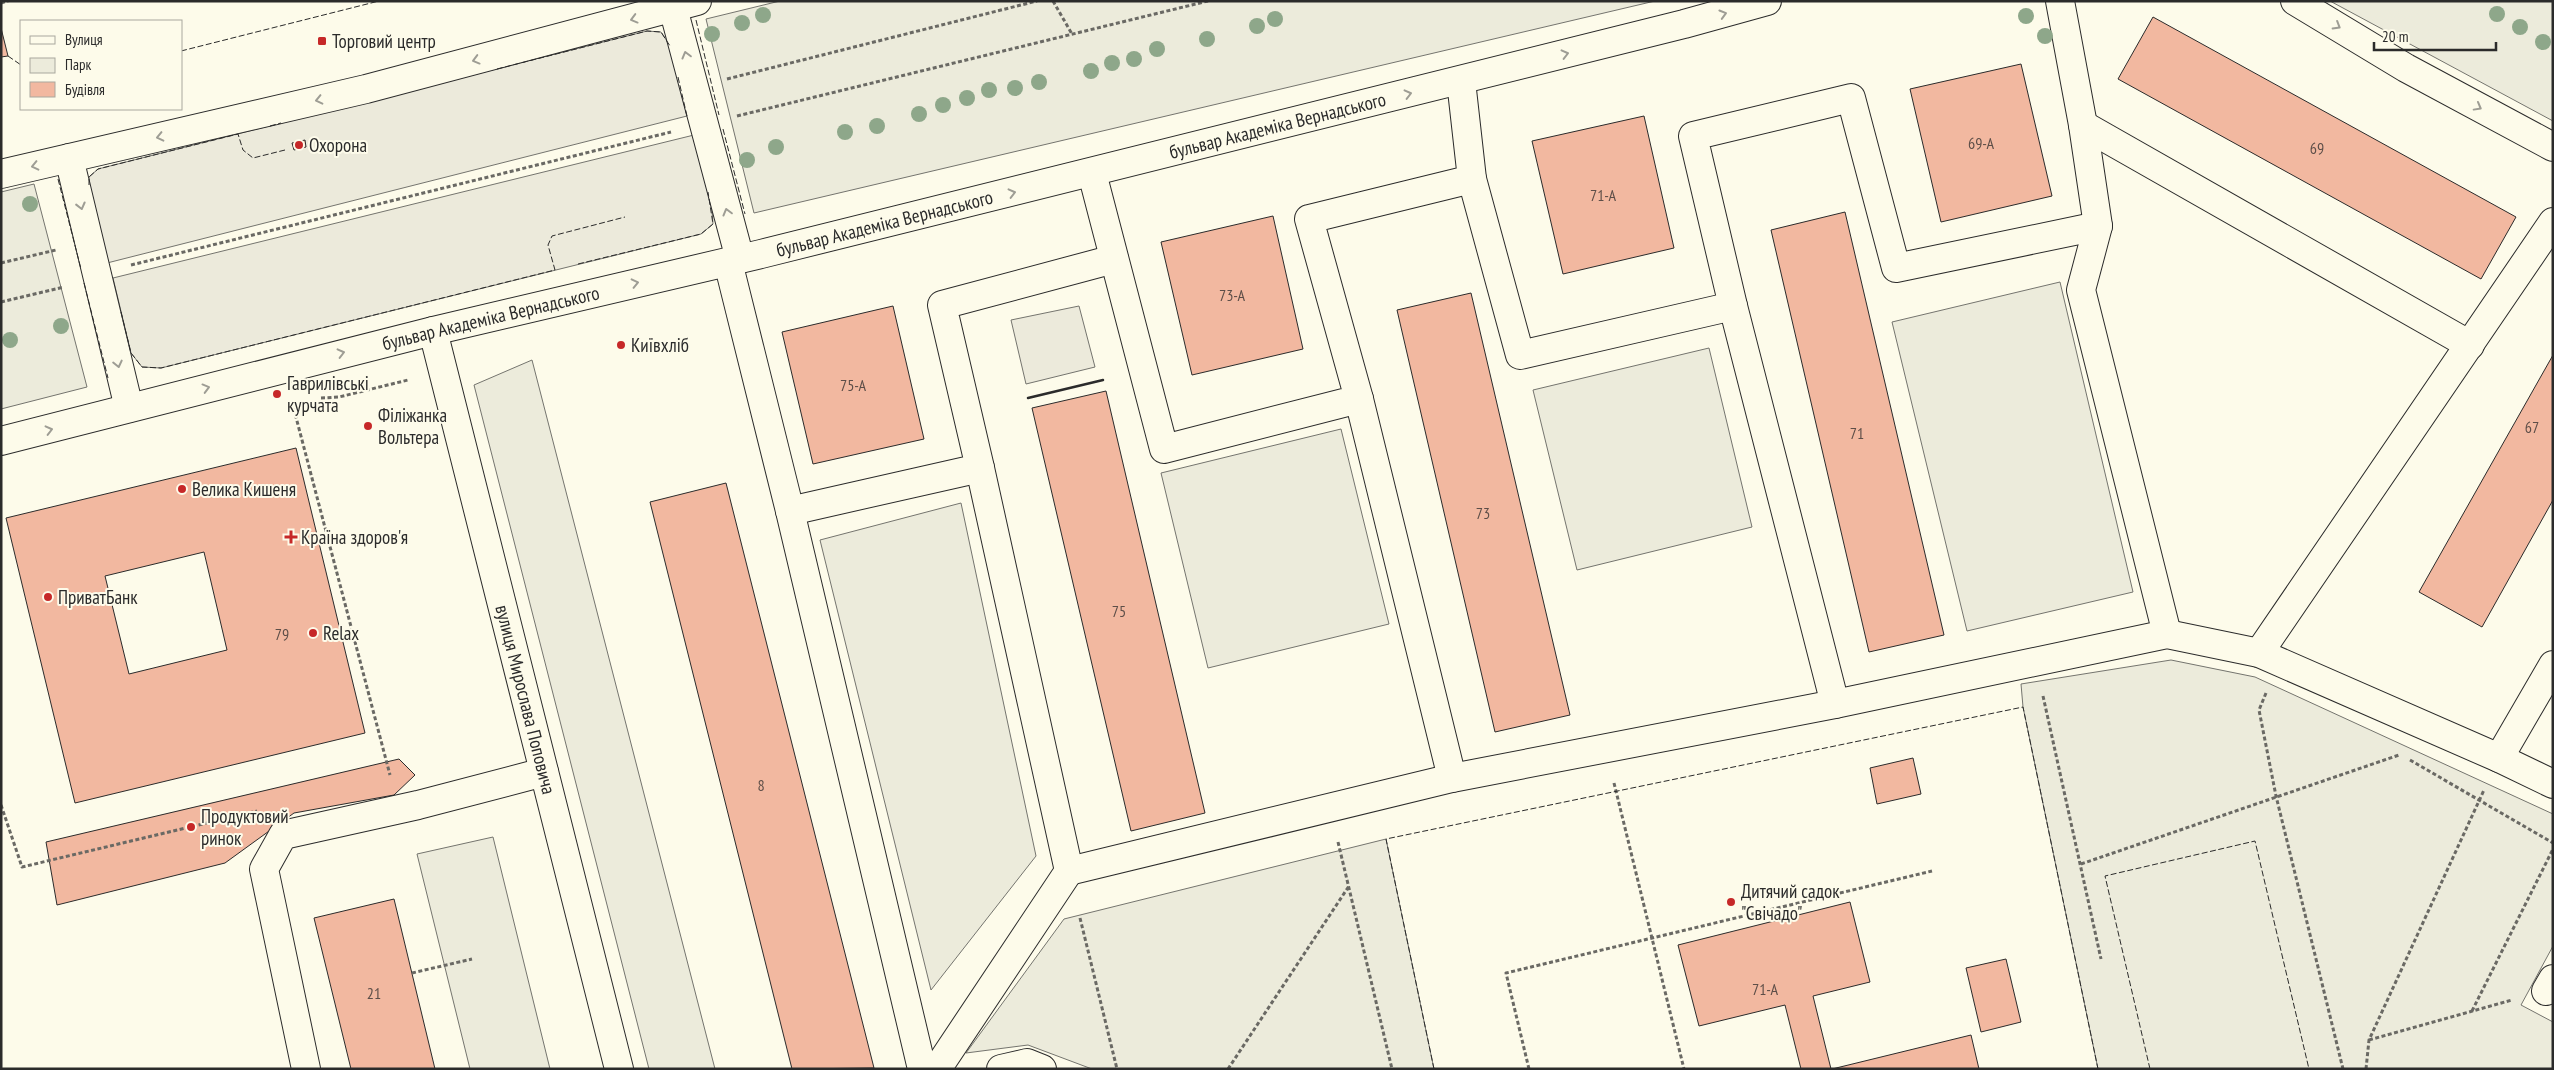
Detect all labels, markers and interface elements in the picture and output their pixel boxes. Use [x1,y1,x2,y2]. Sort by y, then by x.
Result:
one-way arrow [1718,9,1726,19]
one-way arrow [630,13,638,23]
legend [20,20,182,110]
one-way arrow [2331,20,2340,30]
scale bar [2374,20,2496,52]
text: 20 m [2382,27,2408,46]
place label: Торговий центр [332,29,436,53]
text: Вулиця [65,30,103,49]
marker: Торговий центр [316,35,328,47]
one-way arrow [1561,49,1570,60]
one-way arrow [681,51,692,60]
one-way arrow [472,54,481,65]
text: Парк [65,55,91,74]
text: Будівля [65,80,105,99]
street label: бульвар Академіка Вернадського [1167,87,1388,164]
one-way arrow [1403,89,1412,100]
one-way arrow [314,94,323,105]
one-way arrow [2473,100,2482,110]
one-way arrow [156,131,165,142]
place label: Охорона [309,133,367,157]
house number: 69-А [1968,133,1994,153]
house number: 69 [2310,138,2324,158]
marker: Охорона [293,139,305,151]
one-way arrow [31,160,40,171]
street label: бульвар Академіка Вернадського [774,185,995,262]
house number: 71-А [1590,185,1616,205]
one-way arrow [1008,188,1016,198]
one-way arrow [75,201,86,210]
one-way arrow [723,209,733,217]
one-way arrow [630,279,639,289]
street label: бульвар Академіка Вернадського [380,280,602,355]
house number: 73-А [1219,285,1245,305]
place label: Київхліб [631,333,689,357]
marker: Київхліб [615,339,627,351]
one-way arrow [337,349,345,359]
one-way arrow [112,359,123,368]
place label: Гаврилівські курчата [287,371,369,417]
house number: 75-А [840,375,866,395]
one-way arrow [201,383,210,394]
marker: Гаврилівські курчата [271,388,283,400]
place label: Філіжанка Вольтера [378,403,447,449]
house number: 67 [2525,417,2539,437]
marker: Філіжанка Вольтера [362,420,374,432]
house number: 71 [1850,423,1864,443]
one-way arrow [44,425,53,436]
place label: Велика Кишеня [192,477,296,501]
marker: Велика Кишеня [176,483,188,495]
house number: 73 [1476,503,1490,523]
place label: Країна здоров'я [301,525,408,549]
marker: Країна здоров'я [285,531,297,543]
place label: ПриватБанк [58,585,138,609]
marker: ПриватБанк [42,591,54,603]
house number: 75 [1112,601,1126,621]
street label: вулиця Мирослава Поповича [490,602,561,797]
place label: Relax [323,621,359,645]
house number: 79 [275,624,289,644]
marker: Relax [307,627,319,639]
house number: 8 [757,775,765,795]
place label: Продуктовий ринок [201,804,289,850]
marker: Продуктовий ринок [185,821,197,833]
place label: Дитячий садок "Свічадо" [1741,879,1840,925]
marker: Дитячий садок "Свічадо" [1725,896,1737,908]
house number: 71-А [1752,979,1778,999]
house number: 21 [367,983,381,1003]

